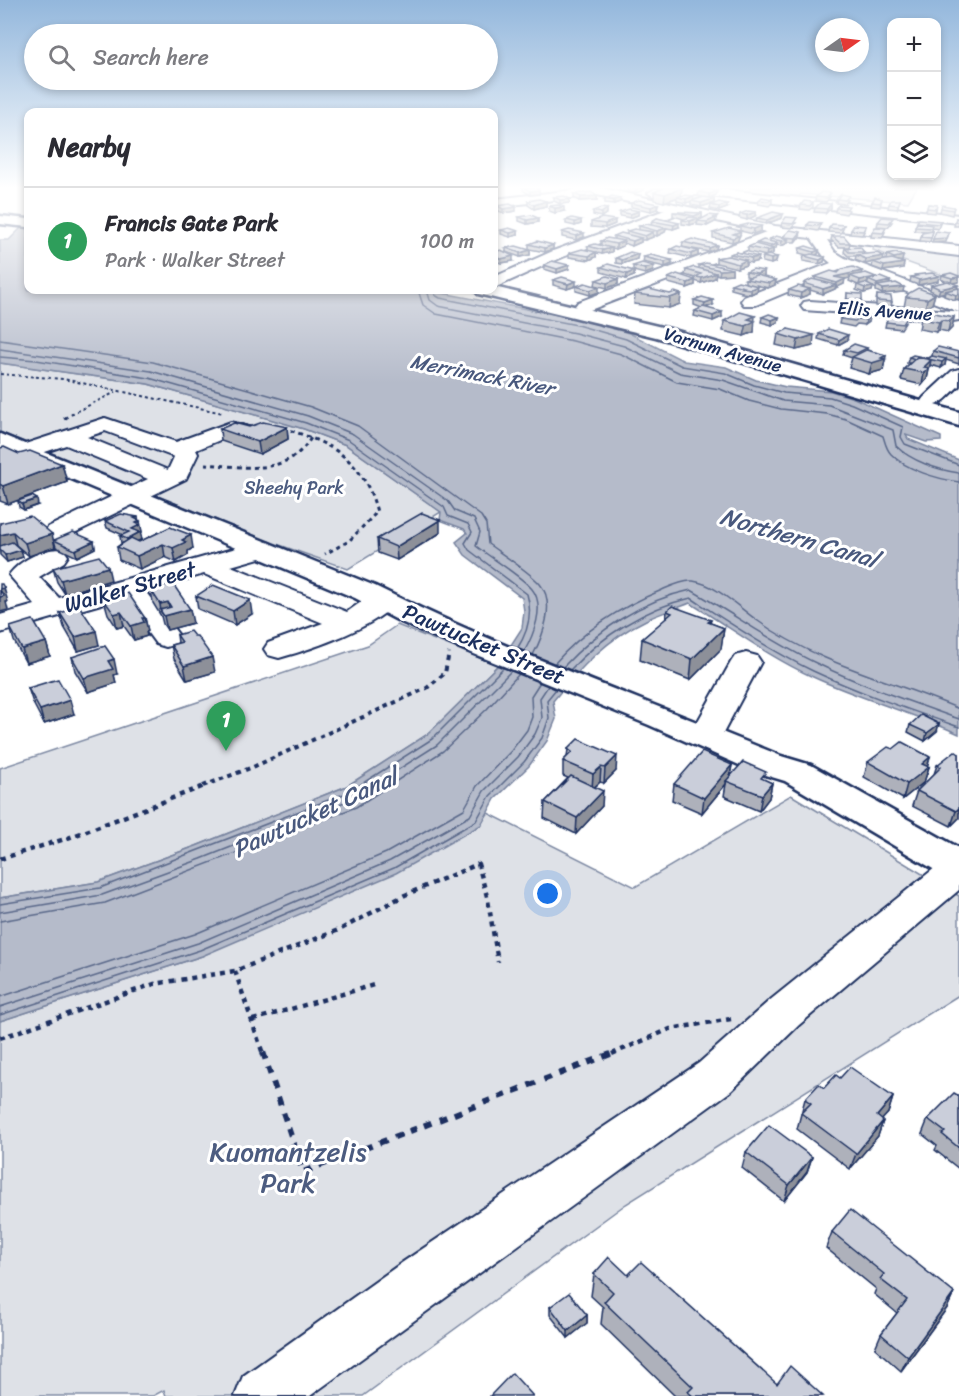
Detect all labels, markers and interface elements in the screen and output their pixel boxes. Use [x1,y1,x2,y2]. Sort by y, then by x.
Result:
north arrow [815,18,869,72]
map controls [887,18,941,180]
button: + [887,18,941,72]
search box [24,24,498,90]
text: Search here [93,38,209,77]
icon: search [45,41,78,74]
button: − [887,72,941,126]
text: Nearby [48,124,130,170]
button: layers [887,126,941,180]
text: Francis Gate Park [105,204,278,243]
text: 1 [63,224,72,259]
text: 100 m [420,224,474,259]
text: Park · Walker Street [105,243,285,278]
street label: Ellis Avenue [836,292,934,330]
street label: Varnum Avenue [660,318,786,382]
water label: Merrimack River [407,344,560,407]
park label: Sheehy Park [244,472,344,504]
water label: Northern Canal [715,495,888,582]
street label: Walker Street [60,549,201,624]
street label: Pawtucket Street [397,592,572,696]
pin: 1 [206,702,246,751]
water label: Pawtucket Canal [225,754,409,870]
your location [533,879,562,908]
park label: Kuomantzelis Park [209,1128,367,1207]

